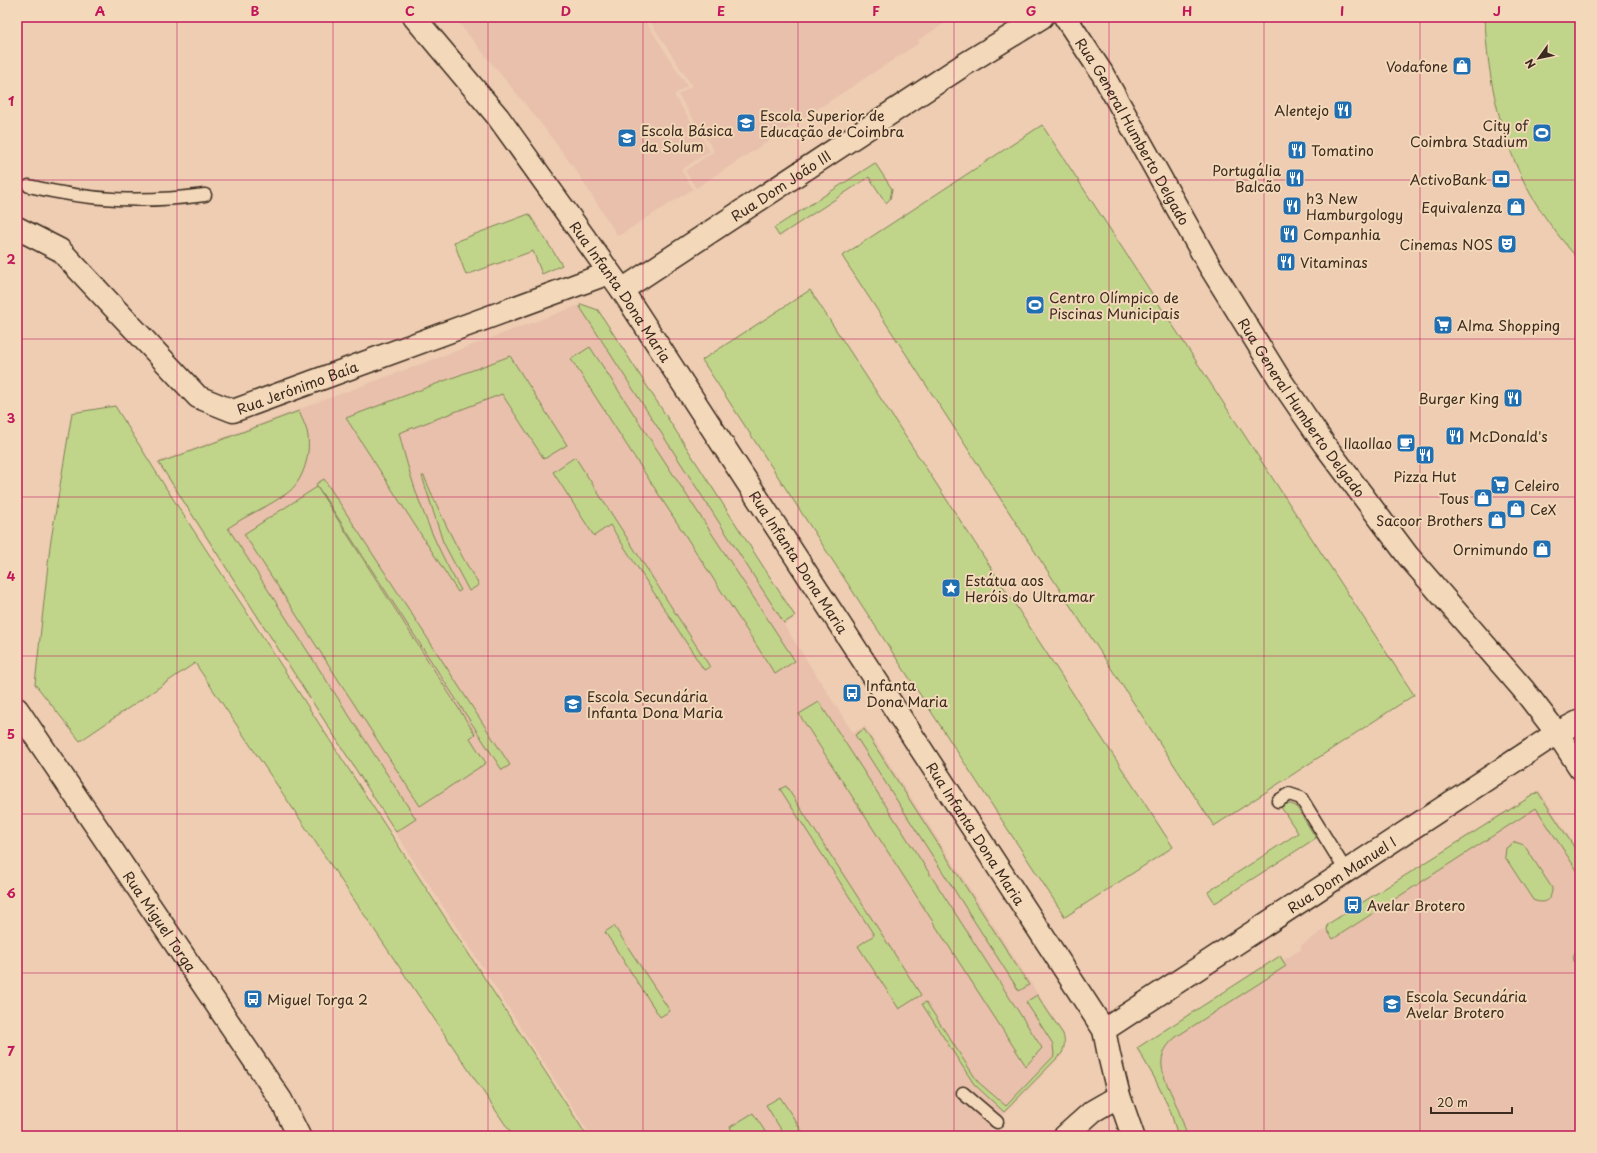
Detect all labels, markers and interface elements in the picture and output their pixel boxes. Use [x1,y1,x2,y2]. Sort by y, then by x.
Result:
text: A [95,1,105,20]
text: B [251,1,260,20]
text: C [405,1,415,20]
text: D [561,1,571,20]
text: E [717,1,725,20]
text: F [872,1,880,20]
text: G [1026,1,1036,20]
text: H [1182,1,1192,20]
text: I [1340,1,1344,20]
text: J [1493,1,1501,20]
street label: Rua General Humberto Delgado [1071,33,1195,229]
north arrow [1519,38,1559,78]
shop icon: Vodafone [1451,55,1473,77]
text: N [1521,55,1540,72]
place label: Vodafone [1386,56,1448,77]
text: 1 [8,91,14,110]
restaurant icon: Alentejo [1332,99,1354,121]
place label: Alentejo [1274,100,1329,121]
place label: Escola Superior de Educação de Coimbra [760,105,905,142]
school or university icon: Escola Superior de Educação de Coimbra [735,112,757,134]
place label: City of Coimbra Stadium [1410,115,1529,152]
place label: Escola Básica da Solum [641,120,733,157]
sports icon: City of Coimbra Stadium [1531,122,1553,144]
school or university icon: Escola Básica da Solum [616,127,638,149]
restaurant icon: Tomatino [1286,139,1308,161]
place label: Tomatino [1311,140,1374,161]
street label: Rua Dom João III [726,145,835,226]
place label: Portugália Balcão [1212,160,1281,197]
restaurant icon: Portugália Balcão [1284,167,1306,189]
bank icon: ActivoBank [1490,168,1512,190]
place label: ActivoBank [1410,169,1487,190]
place label: h3 New Hamburgology [1306,188,1403,225]
restaurant icon: h3 New Hamburgology [1281,195,1303,217]
shop icon: Equivalenza [1505,196,1527,218]
place label: Equivalenza [1421,197,1502,218]
street label: Rua Infanta Dona Maria [565,217,677,366]
restaurant icon: Companhia [1278,223,1300,245]
place label: Companhia [1303,224,1381,245]
theatre icon: Cinemas NOS [1496,233,1518,255]
place label: Cinemas NOS [1399,234,1493,255]
text: 2 [6,249,16,268]
restaurant icon: Vitaminas [1275,251,1297,273]
place label: Vitaminas [1300,252,1368,273]
place label: Centro Olímpico de Piscinas Municipais [1049,287,1180,324]
sports icon: Centro Olímpico de Piscinas Municipais [1024,294,1046,316]
street label: Rua General Humberto Delgado [1234,314,1371,502]
supermarket icon: Alma Shopping [1432,314,1454,336]
place label: Alma Shopping [1457,315,1560,336]
street label: Rua Jerónimo Baía [234,356,361,419]
restaurant icon: Burger King [1502,387,1524,409]
place label: Burger King [1419,388,1499,409]
text: 3 [7,408,16,427]
restaurant icon: McDonald's [1444,425,1466,447]
place label: McDonald's [1469,426,1548,447]
cafe icon: llaollao [1395,432,1417,454]
place label: llaollao [1344,433,1392,454]
restaurant icon: Pizza Hut [1414,444,1436,466]
place label: Pizza Hut [1394,466,1457,487]
supermarket icon: Celeiro [1489,474,1511,496]
place label: Celeiro [1514,475,1560,496]
street label: Rua Infanta Dona Maria [745,486,854,638]
shop icon: Tous [1472,487,1494,509]
place label: Tous [1439,488,1469,509]
shop icon: CeX [1505,498,1527,520]
place label: CeX [1530,499,1557,520]
shop icon: Sacoor Brothers [1486,509,1508,531]
place label: Sacoor Brothers [1376,510,1483,531]
shop icon: Ornimundo [1531,538,1553,560]
place label: Ornimundo [1453,539,1528,560]
text: 4 [7,566,16,585]
place label: Estátua aos Heróis do Ultramar [965,570,1096,607]
place icon: Estátua aos Heróis do Ultramar [940,577,962,599]
place label: Infanta Dona Maria [866,675,948,712]
bus stop icon: Infanta Dona Maria [841,682,863,704]
place label: Escola Secundária Infanta Dona Maria [587,686,723,723]
school or university icon: Escola Secundária Infanta Dona Maria [562,693,584,715]
text: 5 [7,724,15,743]
street label: Rua Infanta Dona Maria [922,758,1030,909]
street label: Rua Dom Manuel I [1283,831,1400,918]
street label: Rua Miguel Torga [119,866,202,976]
text: 6 [6,883,16,902]
bus stop icon: Avelar Brotero [1342,894,1364,916]
place label: Avelar Brotero [1367,895,1465,916]
place label: Escola Secundária Avelar Brotero [1406,986,1527,1023]
bus stop icon: Miguel Torga 2 [242,988,264,1010]
place label: Miguel Torga 2 [267,989,368,1010]
school or university icon: Escola Secundária Avelar Brotero [1381,993,1403,1015]
text: 7 [7,1041,15,1060]
scale bar [1431,1089,1512,1115]
text: 20 m [1437,1093,1468,1111]

